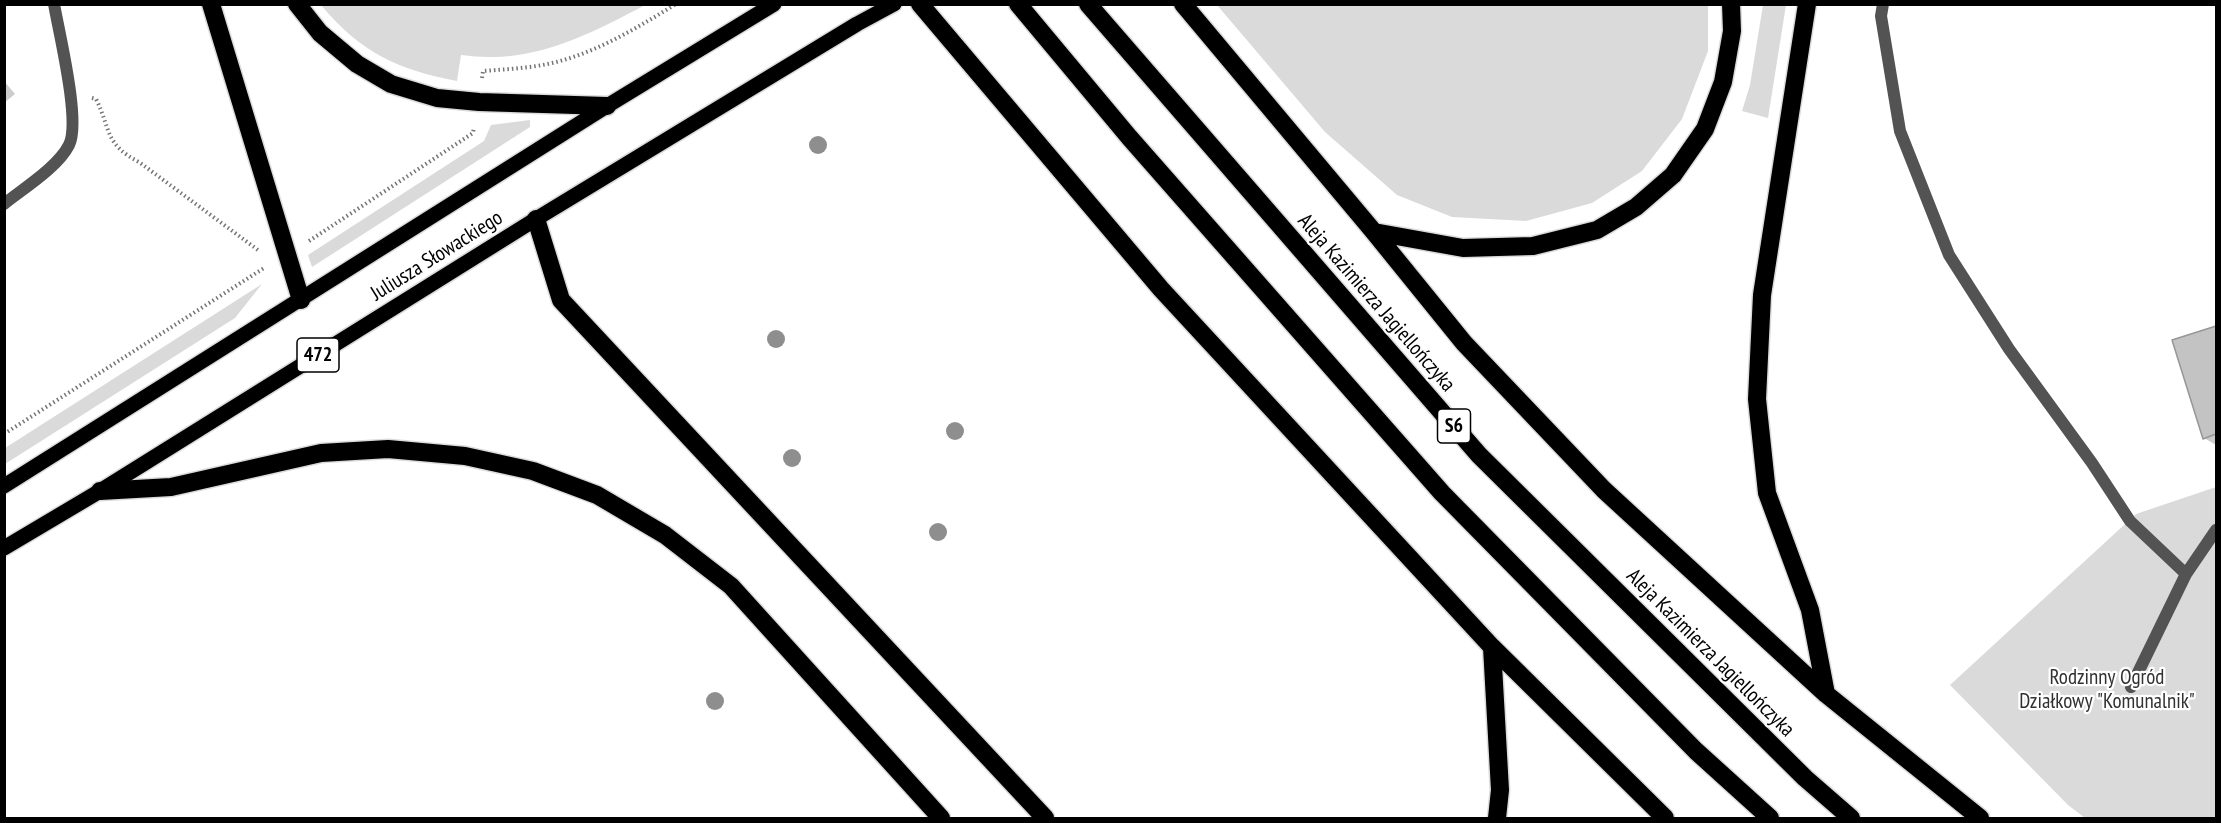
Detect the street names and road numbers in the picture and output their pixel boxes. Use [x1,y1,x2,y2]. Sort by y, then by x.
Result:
street label: Juliusza Słowackiego [366,205,508,307]
street label: Aleja Kazimierza Jagiellończyka [1292,209,1460,397]
road number: 472 [297,338,339,372]
road number: S6 [1438,409,1470,443]
street label: Aleja Kazimierza Jagiellończyka [1621,564,1799,742]

